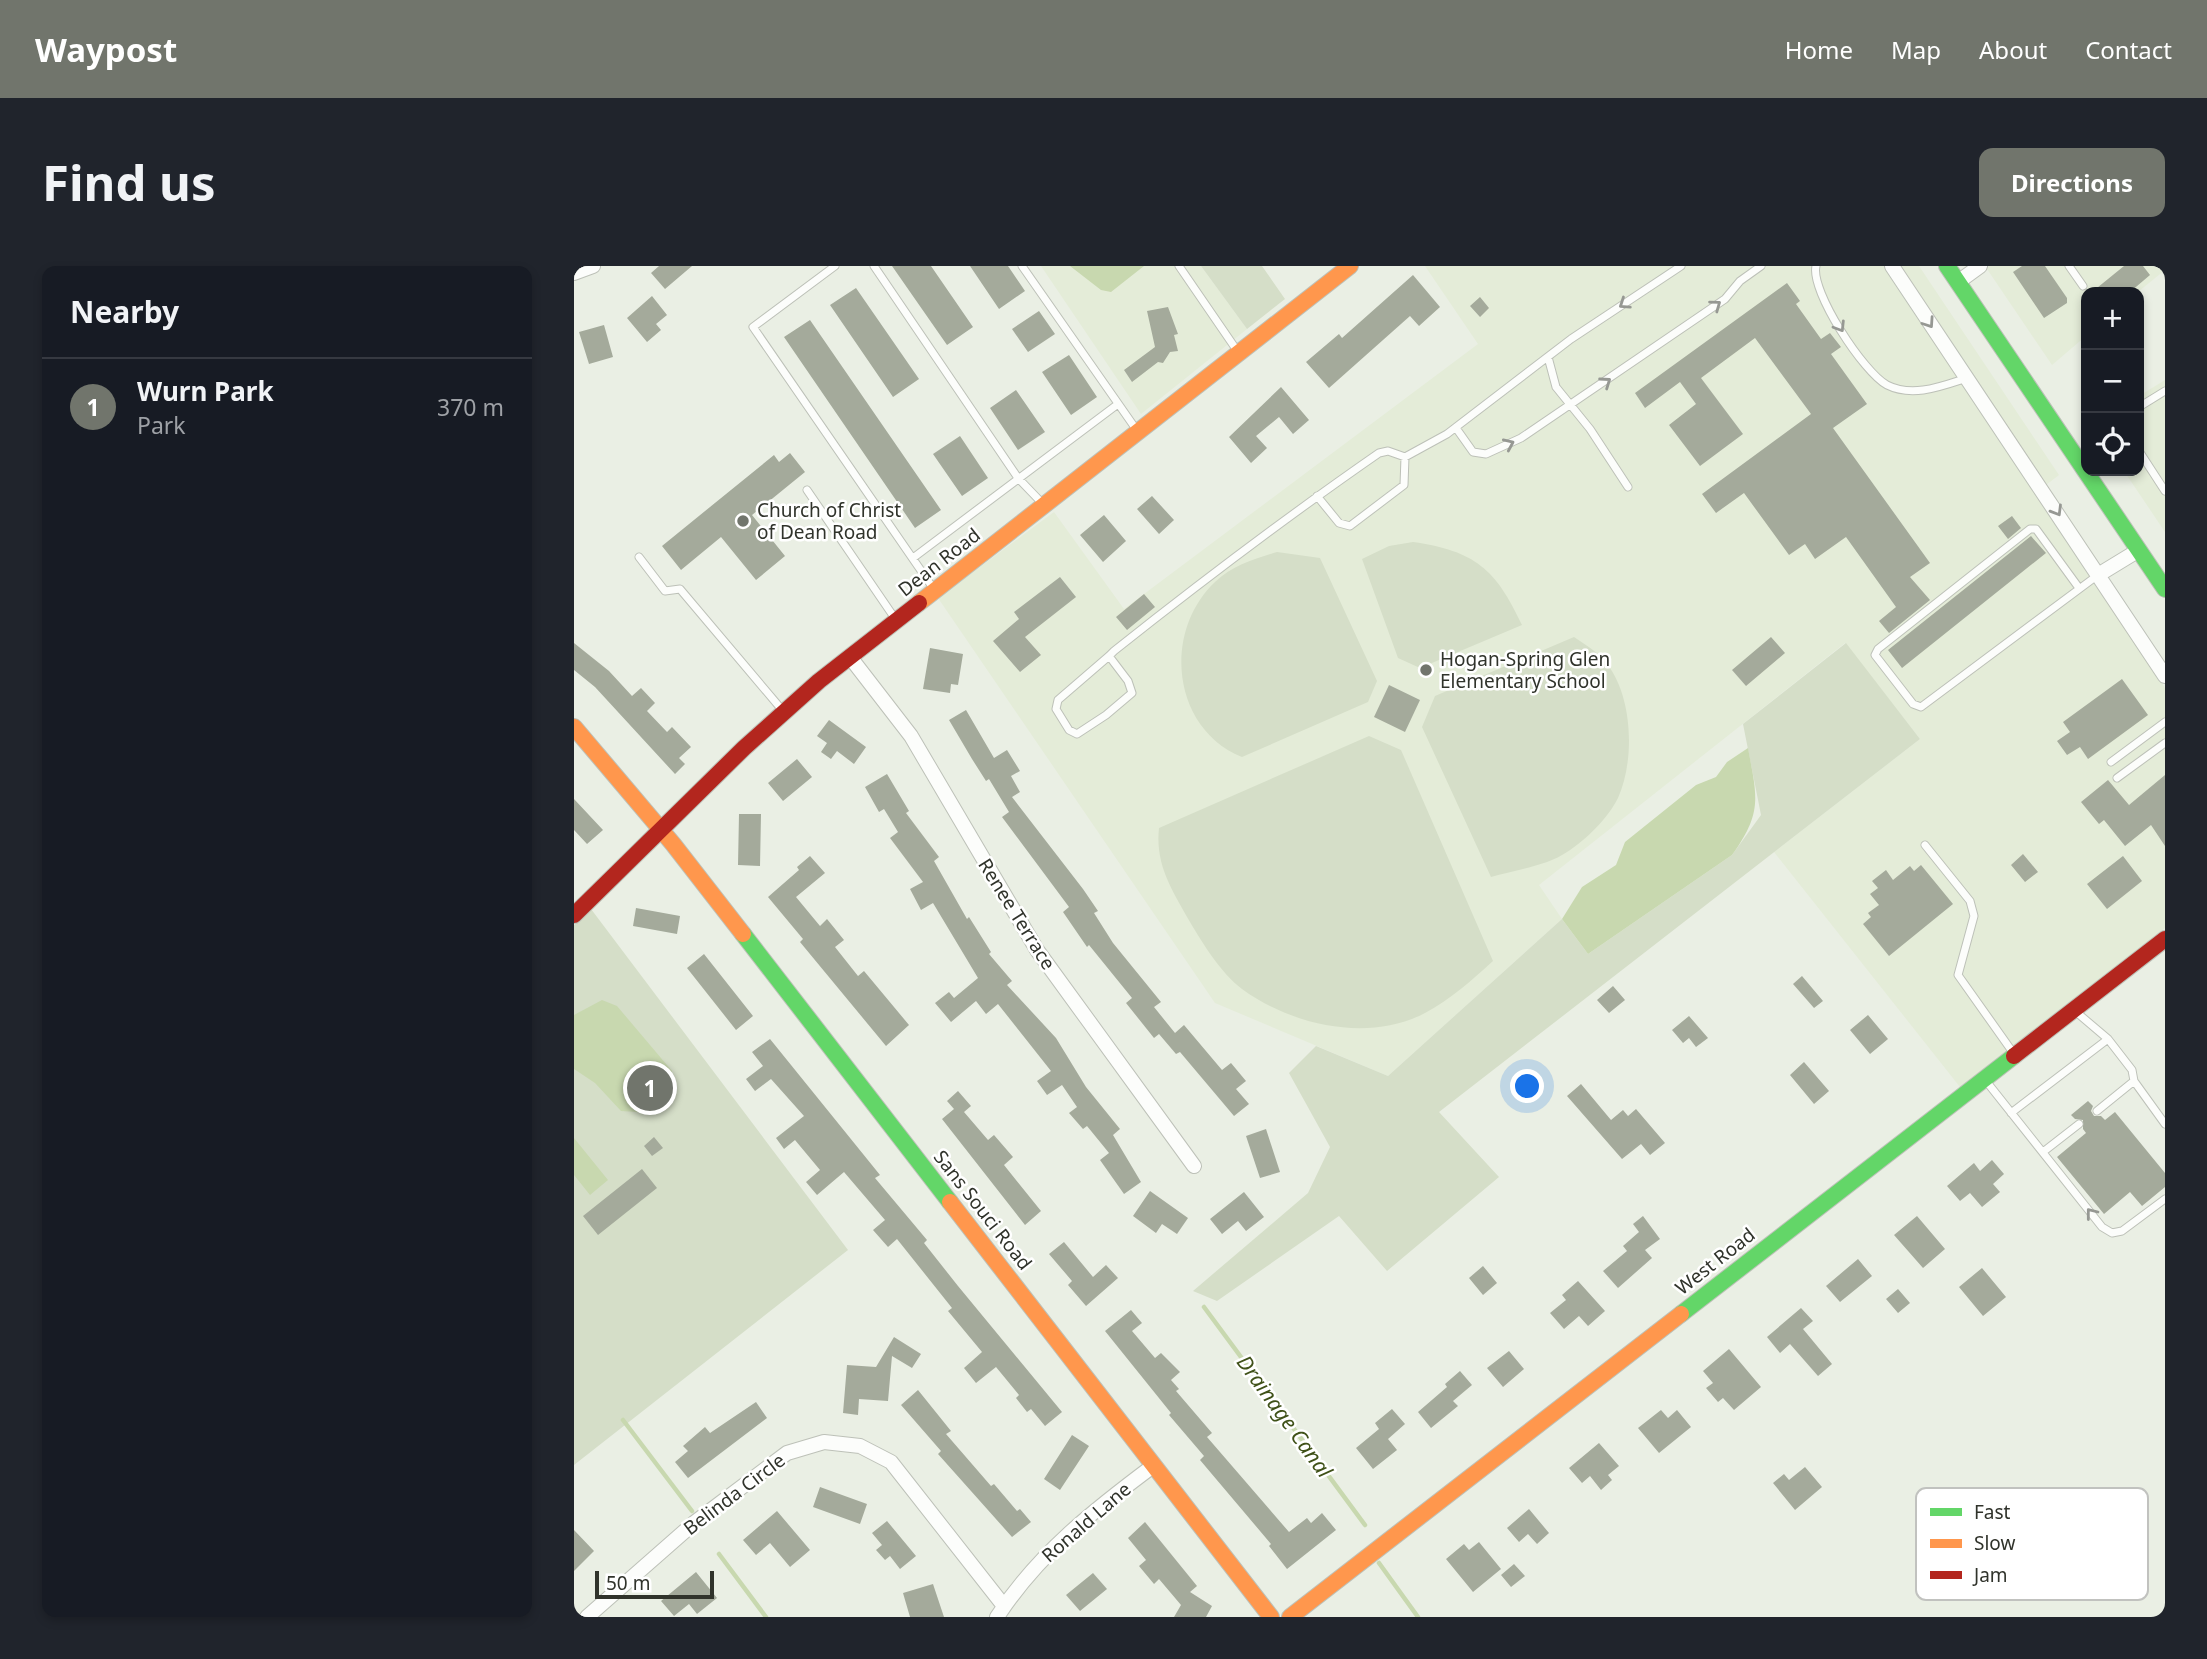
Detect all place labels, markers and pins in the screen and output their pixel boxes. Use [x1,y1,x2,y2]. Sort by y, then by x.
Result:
place label: Church of Christ of Dean Road [757,497,901,545]
marker: Church of Christ of Dean Road [735,513,751,529]
place label: Hogan-Spring Glen Elementary School [1440,646,1610,694]
marker: Hogan-Spring Glen Elementary School [1418,662,1434,678]
pin: 1 [627,1062,673,1114]

